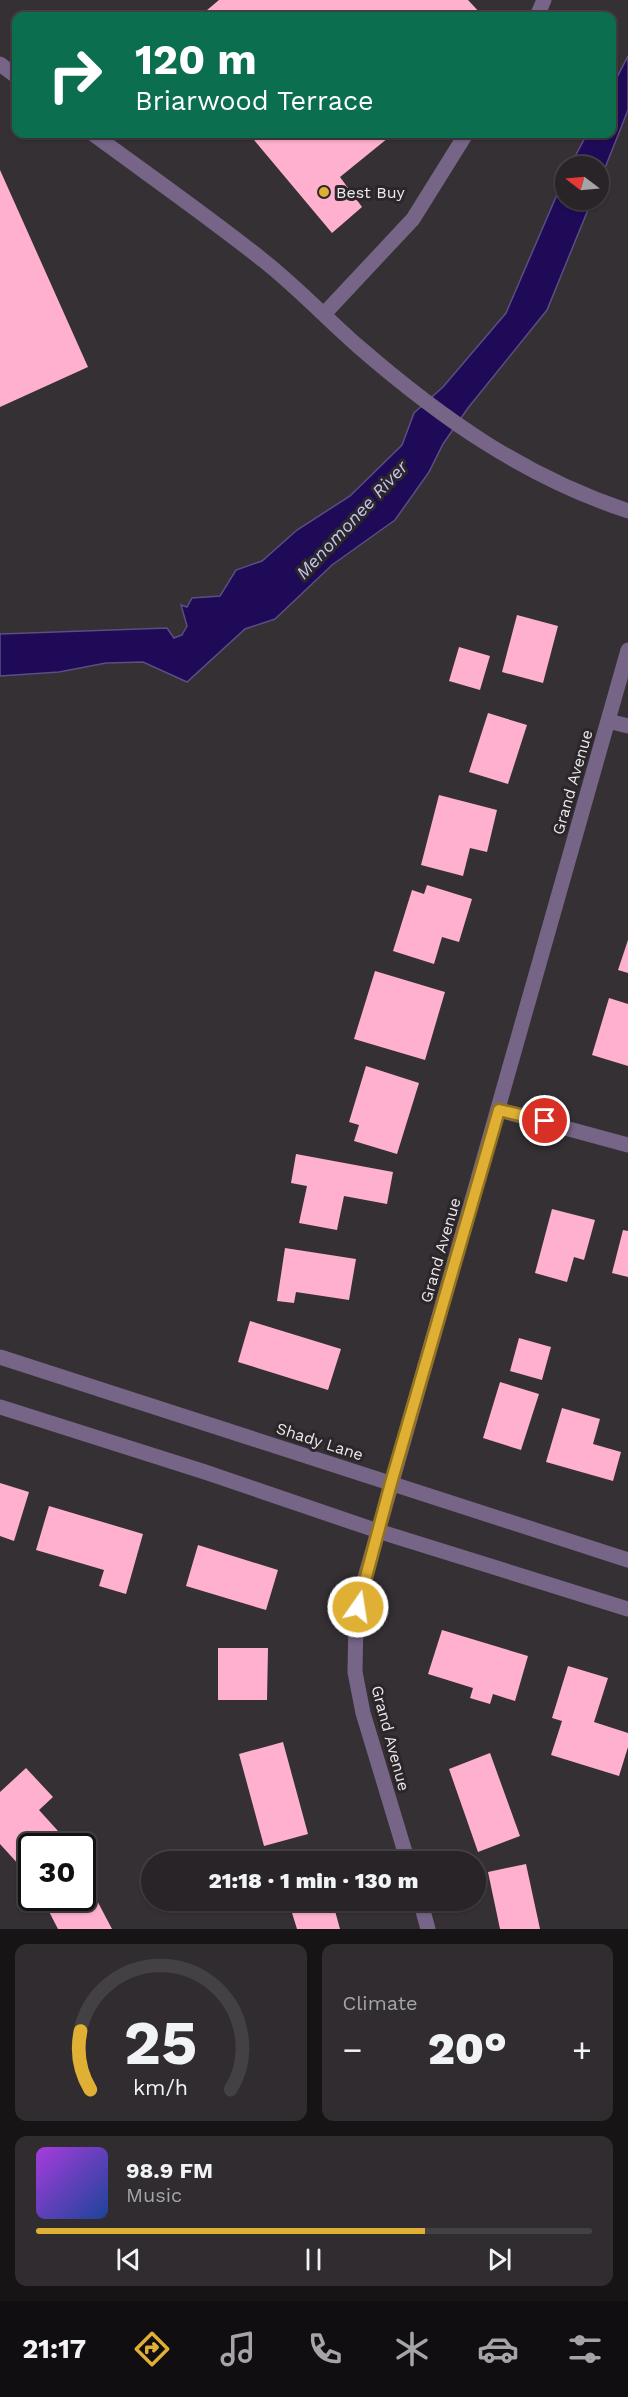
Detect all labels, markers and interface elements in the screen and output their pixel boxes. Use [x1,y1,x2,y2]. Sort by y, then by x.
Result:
text: 120 m [135,35,257,84]
icon: right [36,36,114,114]
text: Briarwood Terrace [135,85,374,117]
north arrow [555,156,609,210]
map controls [555,156,609,210]
place label: Best Buy [336,183,406,202]
marker: Best Buy [317,185,331,199]
water label: Menomonee River [291,456,412,583]
street label: Grand Avenue [548,727,597,837]
pin [519,1095,570,1146]
icon: arrive [528,1104,561,1137]
street label: Grand Avenue [416,1195,465,1305]
street label: Shady Lane [274,1418,366,1464]
position arrow [326,1575,390,1639]
street label: Grand Avenue [367,1683,414,1793]
speed limit sign: 30 [18,1833,96,1911]
text: 21:18 · 1 min · 130 m [209,1868,418,1893]
text: Climate [343,1991,418,2015]
text: 25 [124,2006,198,2079]
text: 20° [428,2022,507,2075]
text: − [343,2030,362,2069]
text: + [572,2030,592,2069]
text: km/h [133,2075,188,2100]
text: 98.9 FM [126,2158,213,2183]
text: Music [126,2183,182,2207]
icon: previous [112,2243,145,2276]
icon: pause [297,2243,330,2276]
icon: next [483,2243,516,2276]
icon: directions [131,2328,173,2370]
icon: music [217,2328,259,2370]
icon: phone [304,2328,346,2370]
icon: climate [391,2328,433,2370]
icon: car [477,2328,519,2370]
icon: filters [564,2328,606,2370]
text: 21:17 [22,2333,86,2365]

